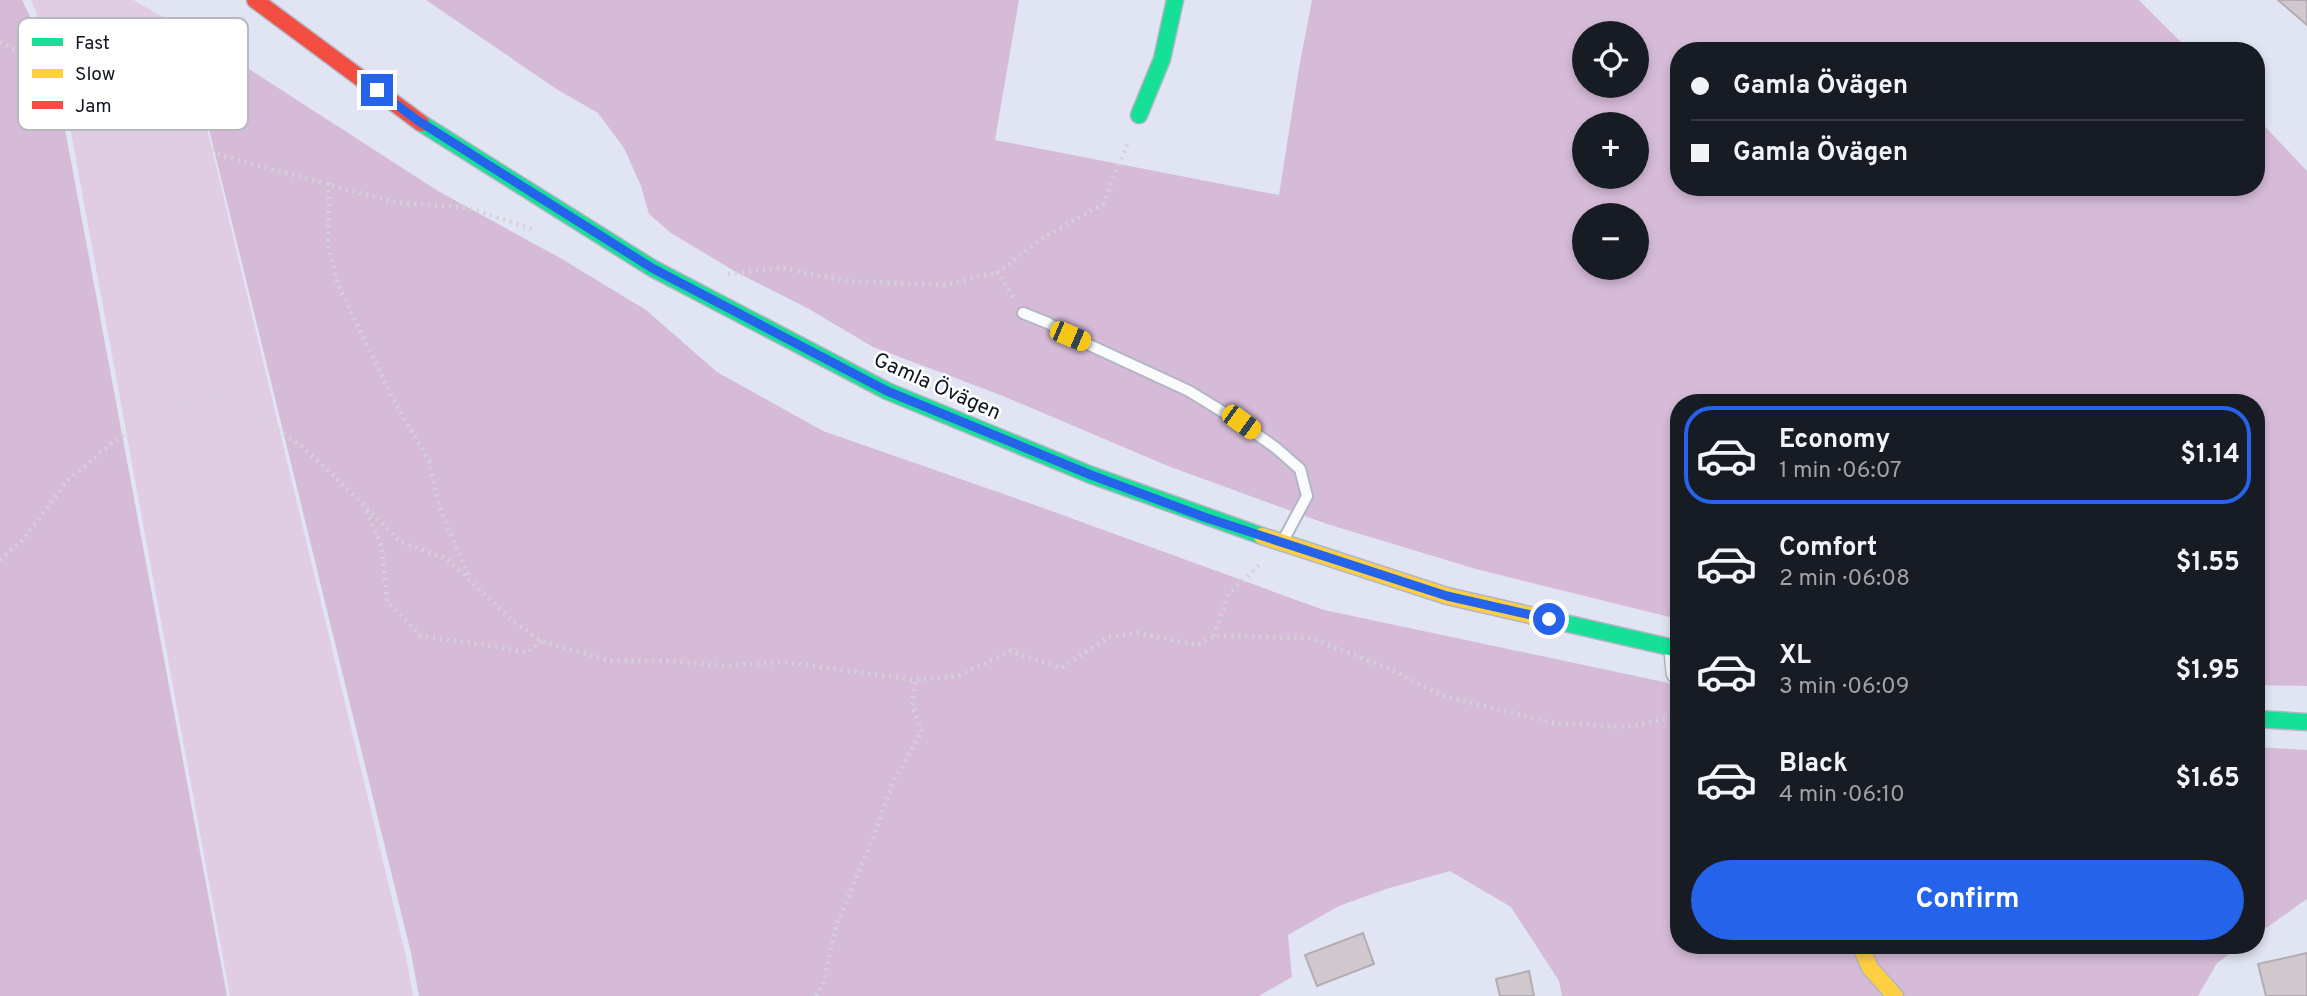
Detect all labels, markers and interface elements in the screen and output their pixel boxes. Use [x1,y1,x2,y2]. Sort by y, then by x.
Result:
legend [18,18,248,130]
map controls [1572,21,1649,280]
button: locate [1572,21,1649,98]
text: Fast [75,32,110,56]
text: Slow [75,63,115,87]
text: Gamla Övägen [1733,70,1908,103]
route end [361,74,393,106]
text: Jam [75,95,112,119]
button: + [1572,112,1649,189]
text: Gamla Övägen [1733,137,1908,170]
button: − [1572,203,1649,280]
car [1047,318,1094,354]
street label: Gamla Övägen [869,347,1005,427]
car [1218,401,1265,443]
icon: car [1695,424,1758,487]
text: Economy [1779,424,1890,457]
text: $1.14 [2180,439,2240,472]
text: 1 min · 06:07 [1779,457,1902,486]
icon: car [1695,532,1758,595]
text: Comfort [1779,532,1877,565]
text: $1.55 [2176,547,2240,580]
text: 2 min · 06:08 [1779,565,1910,594]
route start [1533,603,1565,635]
icon: car [1695,640,1758,703]
text: XL [1779,640,1811,673]
text: $1.95 [2176,655,2240,688]
text: 3 min · 06:09 [1779,673,1910,702]
icon: car [1695,748,1758,811]
text: Black [1779,748,1848,781]
text: $1.65 [2176,763,2240,796]
text: 4 min · 06:10 [1779,781,1905,810]
button: Confirm [1691,860,2244,940]

